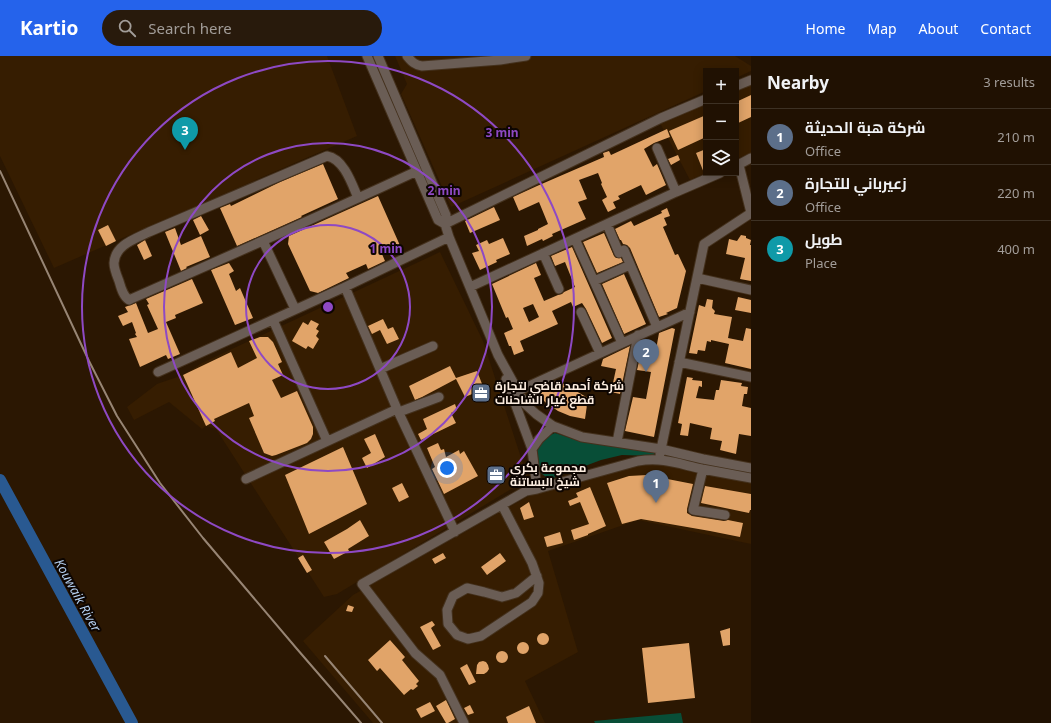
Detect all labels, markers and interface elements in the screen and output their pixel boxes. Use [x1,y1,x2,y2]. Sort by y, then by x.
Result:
search box [102,10,382,46]
text: Kartio [20,15,78,41]
icon: search [116,17,138,39]
text: Search here [148,18,232,38]
text: Home [806,19,845,38]
text: Map [867,19,897,38]
text: About [919,19,958,38]
text: Contact [980,19,1031,38]
map controls [703,68,739,176]
button: + [703,68,739,104]
text: Nearby [767,71,829,94]
text: 3 results [983,73,1035,91]
button: − [703,104,739,140]
pin: 3 [172,117,198,150]
text: شركة هبة الحديثة [805,117,925,137]
text: 3 min [485,124,519,141]
text: 1 [776,128,784,146]
text: 210 m [997,128,1035,146]
button: layers [703,140,739,176]
text: Office [805,142,841,160]
text: زعيرباني للتجارة [805,173,907,193]
text: 2 min [427,182,461,199]
text: 2 [776,184,784,202]
text: 220 m [997,184,1035,202]
text: Office [805,198,841,216]
text: طويل [805,229,843,249]
text: 1 min [369,240,403,257]
text: 3 [776,240,784,258]
text: 400 m [997,240,1035,258]
text: Place [805,254,837,272]
centre of rings [321,300,335,314]
pin: 2 [633,339,659,372]
place label: شركة أحمد قاضي لتجارة قطع غيار الشاحنات [495,377,624,409]
office icon: شركة أحمد قاضي لتجارة قطع غيار الشاحنات [470,382,492,404]
your location [437,458,457,478]
place label: مجموعة بكري شيخ البساتنة [510,459,587,491]
office icon: مجموعة بكري شيخ البساتنة [485,464,507,486]
pin: 1 [643,470,669,503]
water label: Kouwaik River [51,555,106,635]

